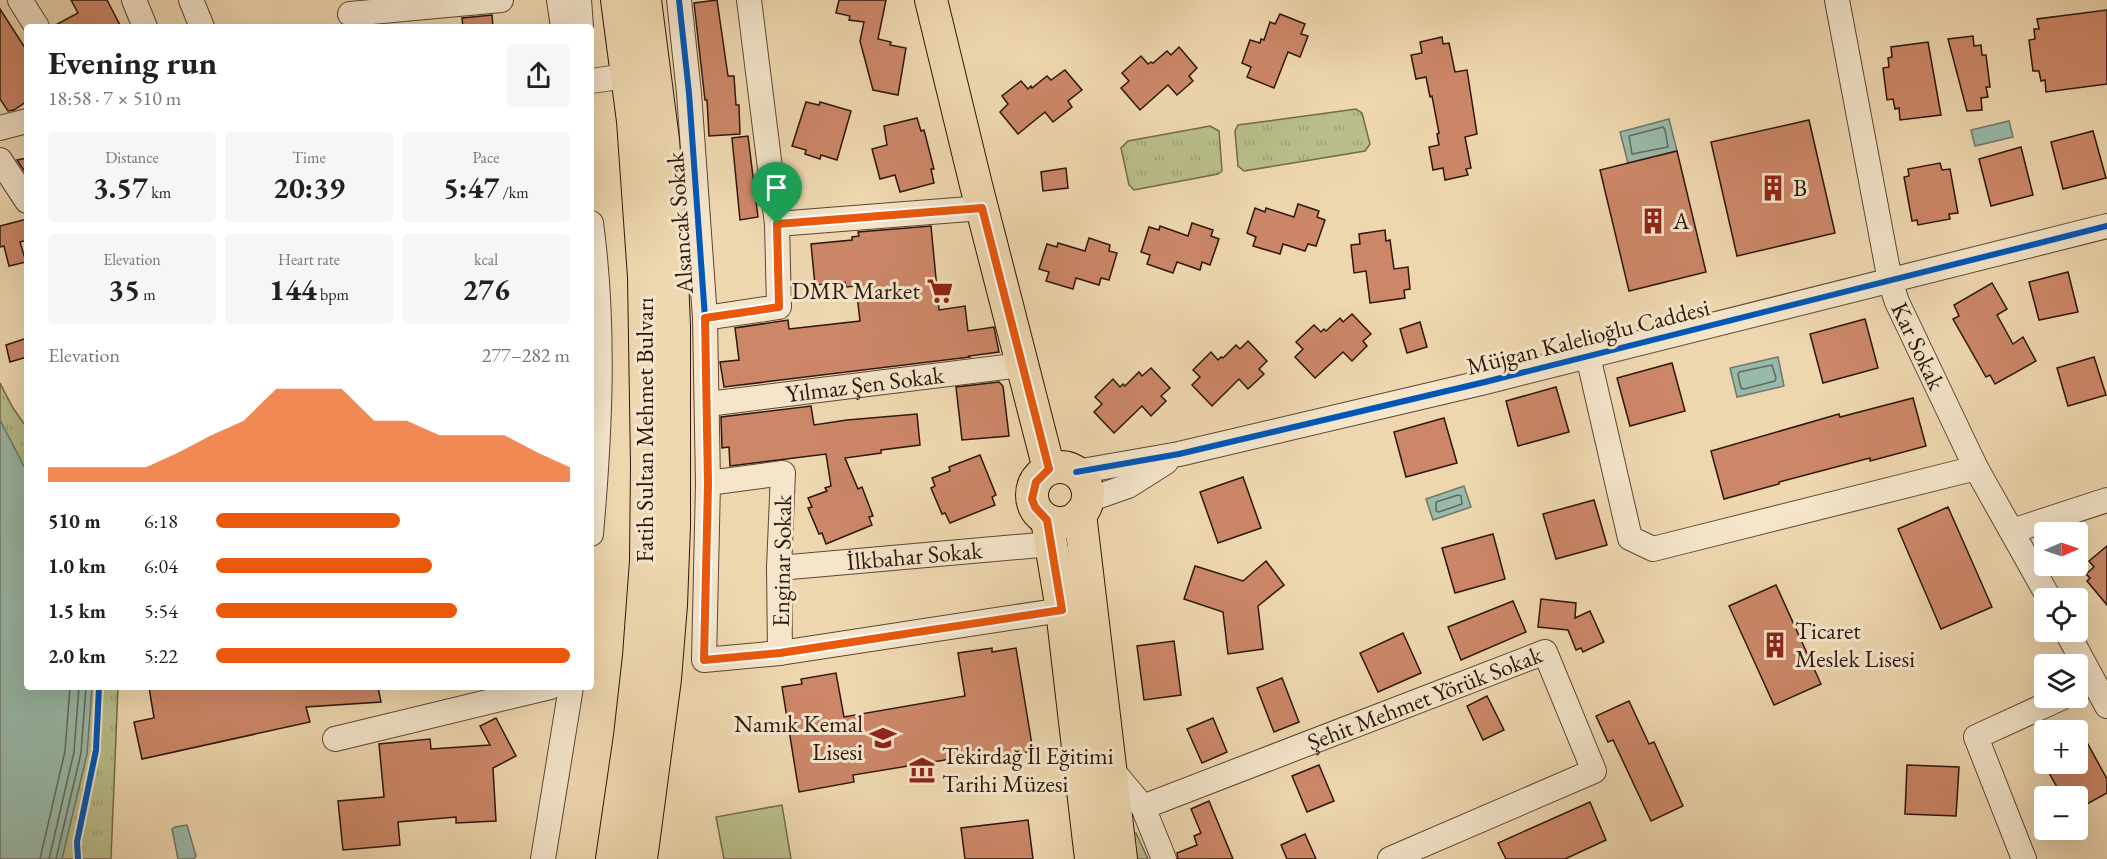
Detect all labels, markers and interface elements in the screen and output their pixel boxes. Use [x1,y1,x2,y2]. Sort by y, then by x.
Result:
text: Evening run [48,41,217,84]
button: share [507,44,570,107]
text: 18:58 · 7 × 510 m [48,85,181,111]
text: Distance [105,147,159,168]
text: Time [292,147,326,168]
text: Pace [473,147,499,168]
street label: Alsancak Sokak [659,150,700,296]
pin [751,162,802,224]
text: 3.57 [93,168,148,207]
text: 20:39 [273,168,345,207]
text: 5:47 [443,168,499,207]
icon: arrive [760,171,793,204]
place label: B [1793,172,1807,203]
building icon: B [1758,173,1788,203]
text: km [148,182,171,203]
text: /km [499,182,529,203]
place label: A [1672,205,1690,236]
building icon: A [1638,206,1668,236]
text: Elevation [103,249,161,270]
text: Heart rate [278,249,340,270]
text: kcal [474,249,498,270]
text: 35 [108,270,140,309]
text: 144 [269,270,317,309]
text: 276 [462,270,510,309]
place label: DMR Market [791,275,920,306]
supermarket icon: DMR Market [925,276,955,306]
text: m [140,284,156,305]
text: bpm [317,284,349,305]
street label: Müjgan Kalelioğlu Caddesi [1463,291,1713,382]
street label: Fatih Sultan Mehmet Bulvarı [629,297,660,563]
street label: Kar Sokak [1884,297,1953,396]
text: Elevation [48,342,120,368]
text: 277–282 m [482,342,570,368]
street label: Yılmaz Şen Sokak [784,359,946,409]
street label: Enginar Sokak [765,494,798,627]
text: 510 m [48,508,101,534]
text: 6:18 [144,508,178,534]
north arrow [2034,522,2088,576]
map controls [2034,522,2088,840]
street label: İlkbahar Sokak [845,534,984,577]
text: 1.0 km [48,553,106,579]
text: 6:04 [144,553,178,579]
button: locate [2034,588,2088,642]
text: 1.5 km [48,598,106,624]
text: 5:54 [144,598,178,624]
place label: Ticaret Meslek Lisesi [1795,615,1915,674]
building icon: Ticaret Meslek Lisesi [1760,630,1790,660]
street label: Şehit Mehmet Yörük Sokak [1303,638,1547,757]
text: 2.0 km [48,643,106,669]
text: 5:22 [144,643,178,669]
button: layers [2034,654,2088,708]
place label: Namık Kemal Lisesi [734,708,863,767]
button: + [2034,720,2088,774]
school or university icon: Namık Kemal Lisesi [868,723,898,753]
place label: Tekirdağ İl Eğitimi Tarihi Müzesi [942,740,1114,799]
museum icon: Tekirdağ İl Eğitimi Tarihi Müzesi [907,755,937,785]
button: − [2034,786,2088,840]

